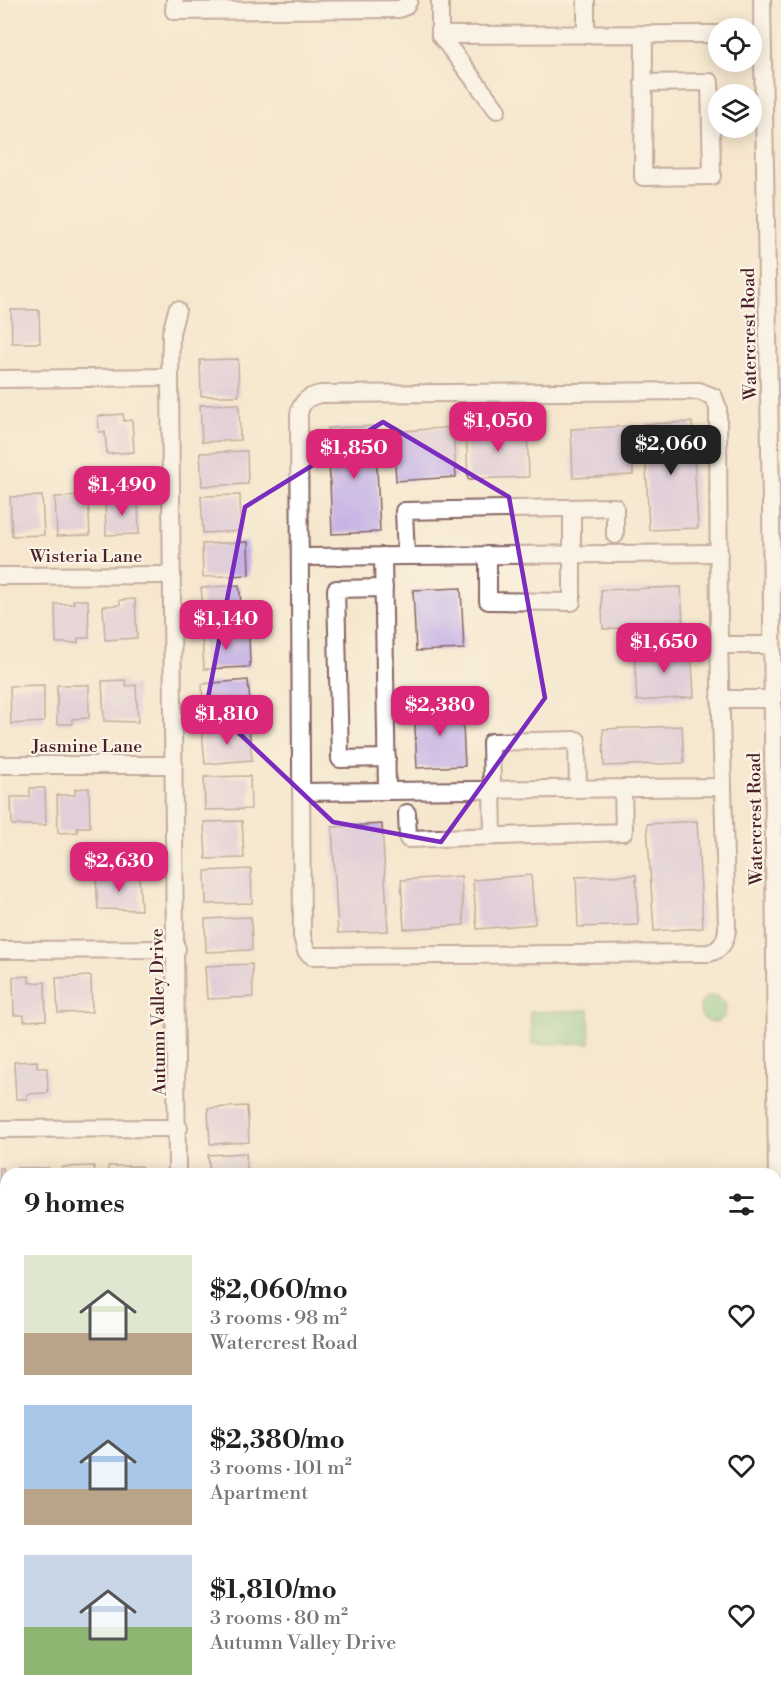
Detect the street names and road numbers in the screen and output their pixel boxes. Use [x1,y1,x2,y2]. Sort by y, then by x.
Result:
street label: Watercrest Road [737,267,762,402]
street label: Wisteria Lane [29,545,142,568]
street label: Jasmine Lane [31,735,142,758]
street label: Watercrest Road [743,752,768,887]
street label: Autumn Valley Drive [146,928,171,1097]

